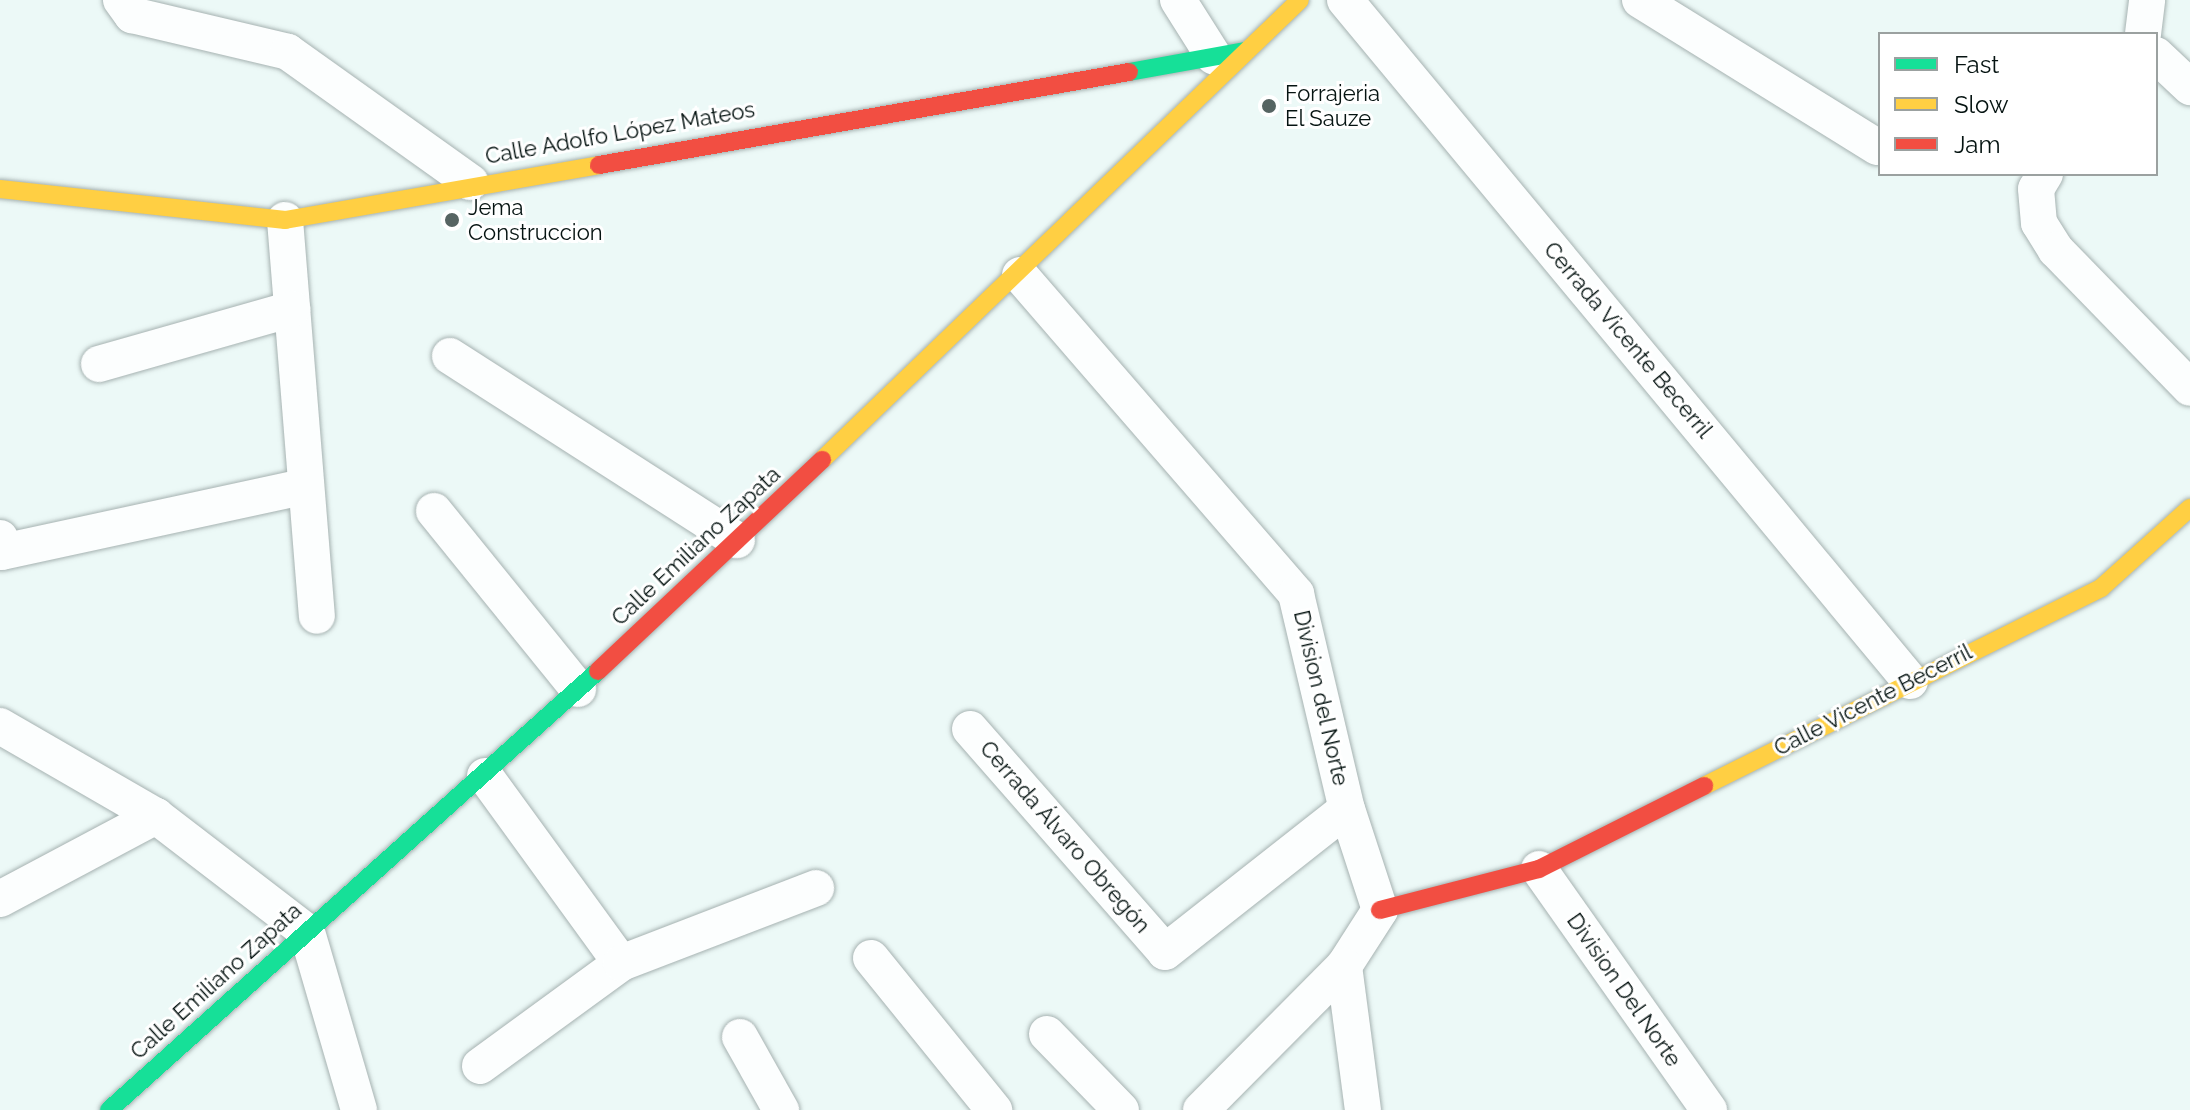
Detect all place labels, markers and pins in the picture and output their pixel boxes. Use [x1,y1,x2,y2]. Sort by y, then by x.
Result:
place label: Forrajeria El Sauze [1285,80,1380,132]
marker: Forrajeria El Sauze [1260,97,1278,115]
place label: Jema Construccion [468,194,603,246]
marker: Jema Construccion [443,211,461,229]

